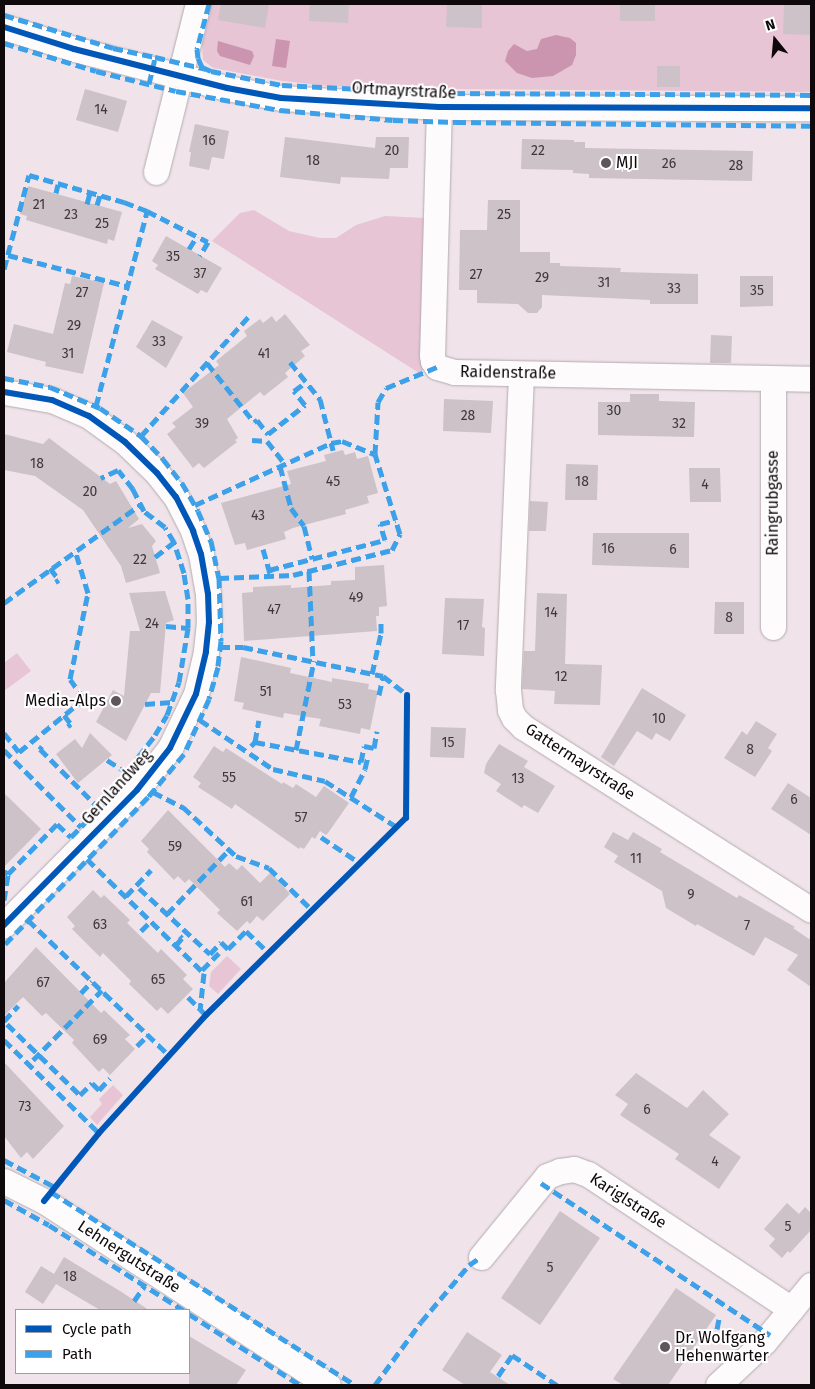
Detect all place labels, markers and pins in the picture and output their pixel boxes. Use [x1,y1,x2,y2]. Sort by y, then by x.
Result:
place label: MJI [616,153,638,173]
marker: MJI [600,157,612,169]
place label: Media-Alps [25,691,106,711]
marker: Media-Alps [110,695,122,707]
place label: Dr. Wolfgang Hehenwarter [675,1328,769,1366]
marker: Dr. Wolfgang Hehenwarter [659,1341,671,1353]

